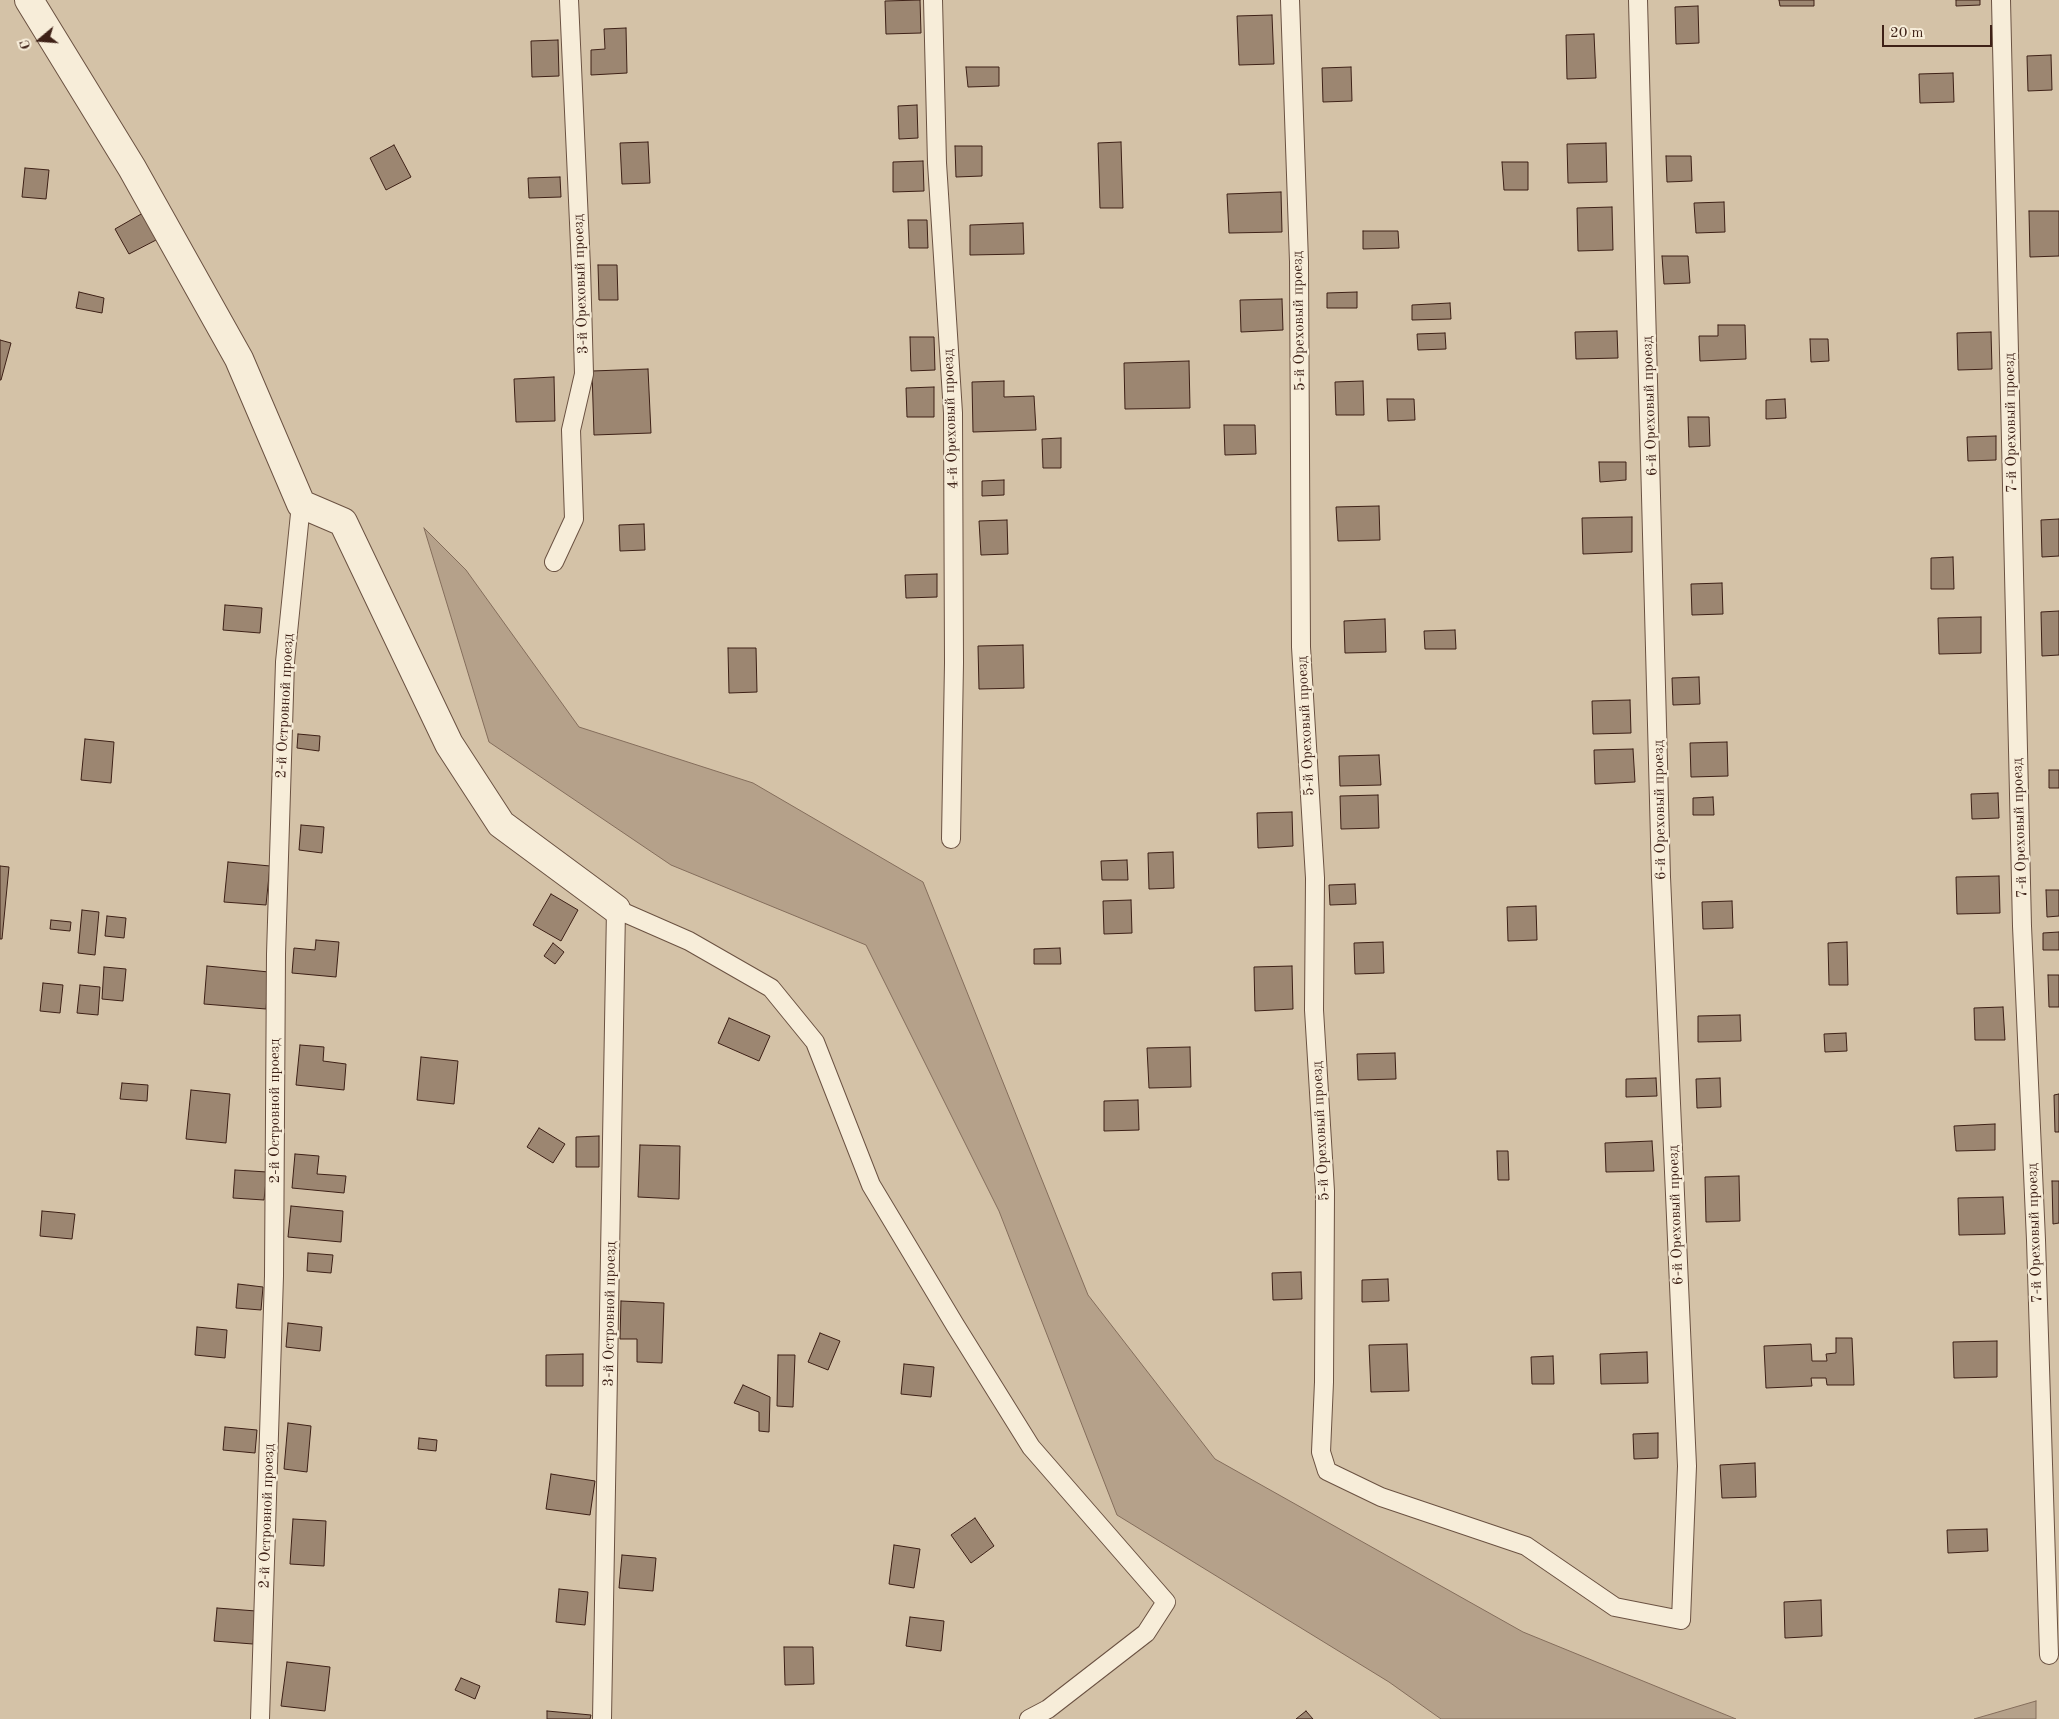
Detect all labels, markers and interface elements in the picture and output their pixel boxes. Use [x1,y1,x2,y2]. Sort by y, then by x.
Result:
north arrow [15,15,65,65]
scale bar [1884,15,1994,47]
text: 20 m [1890,26,1924,41]
text: С [18,38,34,51]
street label: 3-й Ореховый проезд [570,214,592,354]
street label: 5-й Ореховый проезд [1289,251,1309,391]
street label: 6-й Ореховый проезд [1639,336,1661,476]
street label: 4-й Ореховый проезд [940,349,962,489]
street label: 7-й Ореховый проезд [2001,353,2021,493]
street label: 2-й Островной проезд [272,633,298,779]
street label: 5-й Ореховый проезд [1293,656,1319,796]
street label: 6-й Ореховый проезд [1650,740,1670,880]
street label: 7-й Ореховый проезд [2009,758,2031,898]
street label: 2-й Островной проезд [266,1038,284,1184]
street label: 5-й Ореховый проезд [1308,1061,1334,1201]
street label: 6-й Ореховый проезд [1665,1145,1687,1285]
street label: 7-й Ореховый проезд [2024,1163,2046,1303]
street label: 3-й Островной проезд [600,1241,620,1387]
street label: 2-й Островной проезд [255,1443,279,1589]

